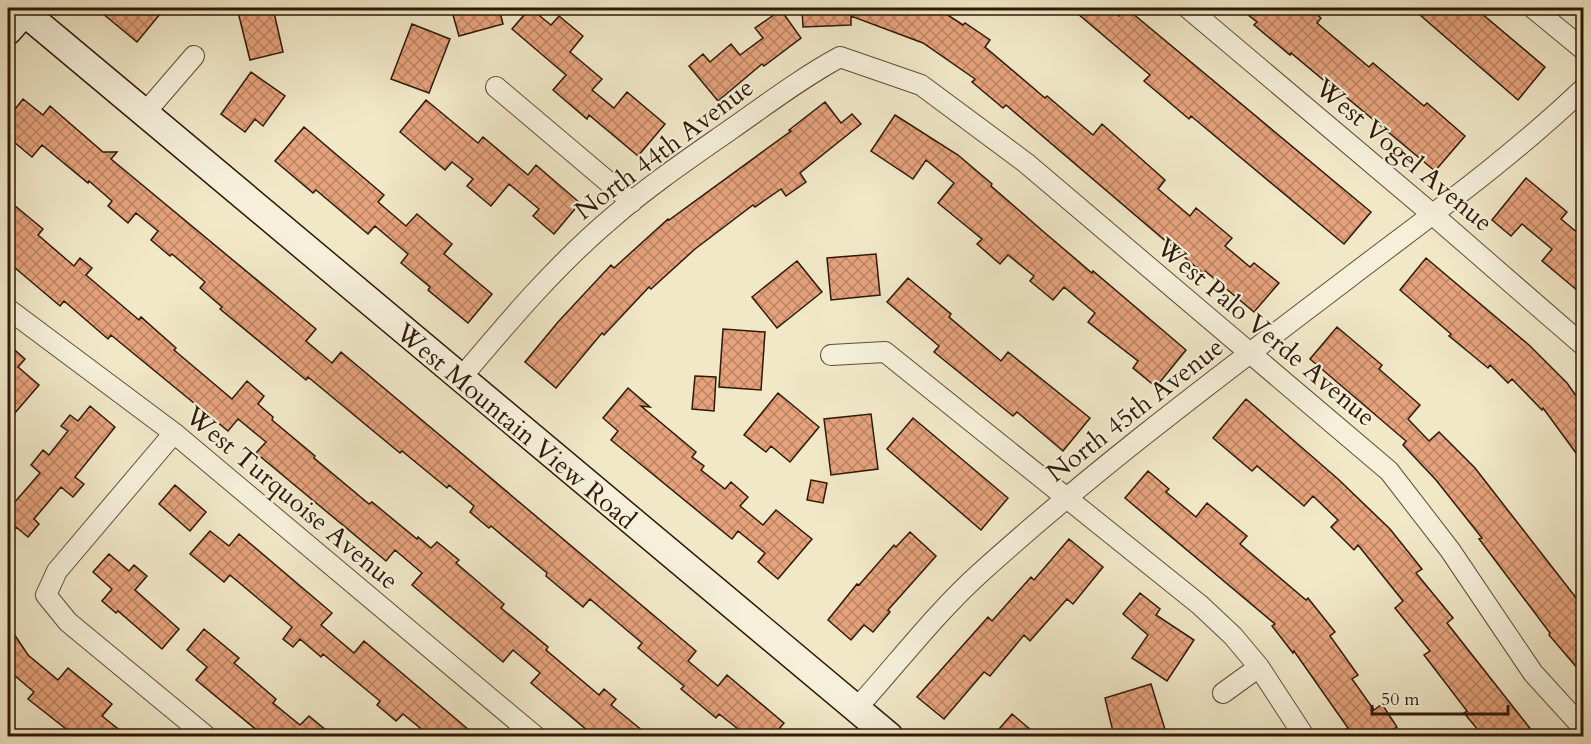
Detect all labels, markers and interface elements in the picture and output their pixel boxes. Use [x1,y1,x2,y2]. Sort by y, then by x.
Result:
street label: North 44th Avenue [567,70,761,228]
street label: West Vogel Avenue [1307,70,1500,240]
street label: West Palo Verde Avenue [1148,229,1383,434]
street label: West Mountain View Road [388,314,644,537]
street label: North 45th Avenue [1039,330,1231,490]
street label: West Turquoise Avenue [177,398,406,598]
scale bar [1372,678,1508,716]
text: 50 m [1381,687,1420,712]

